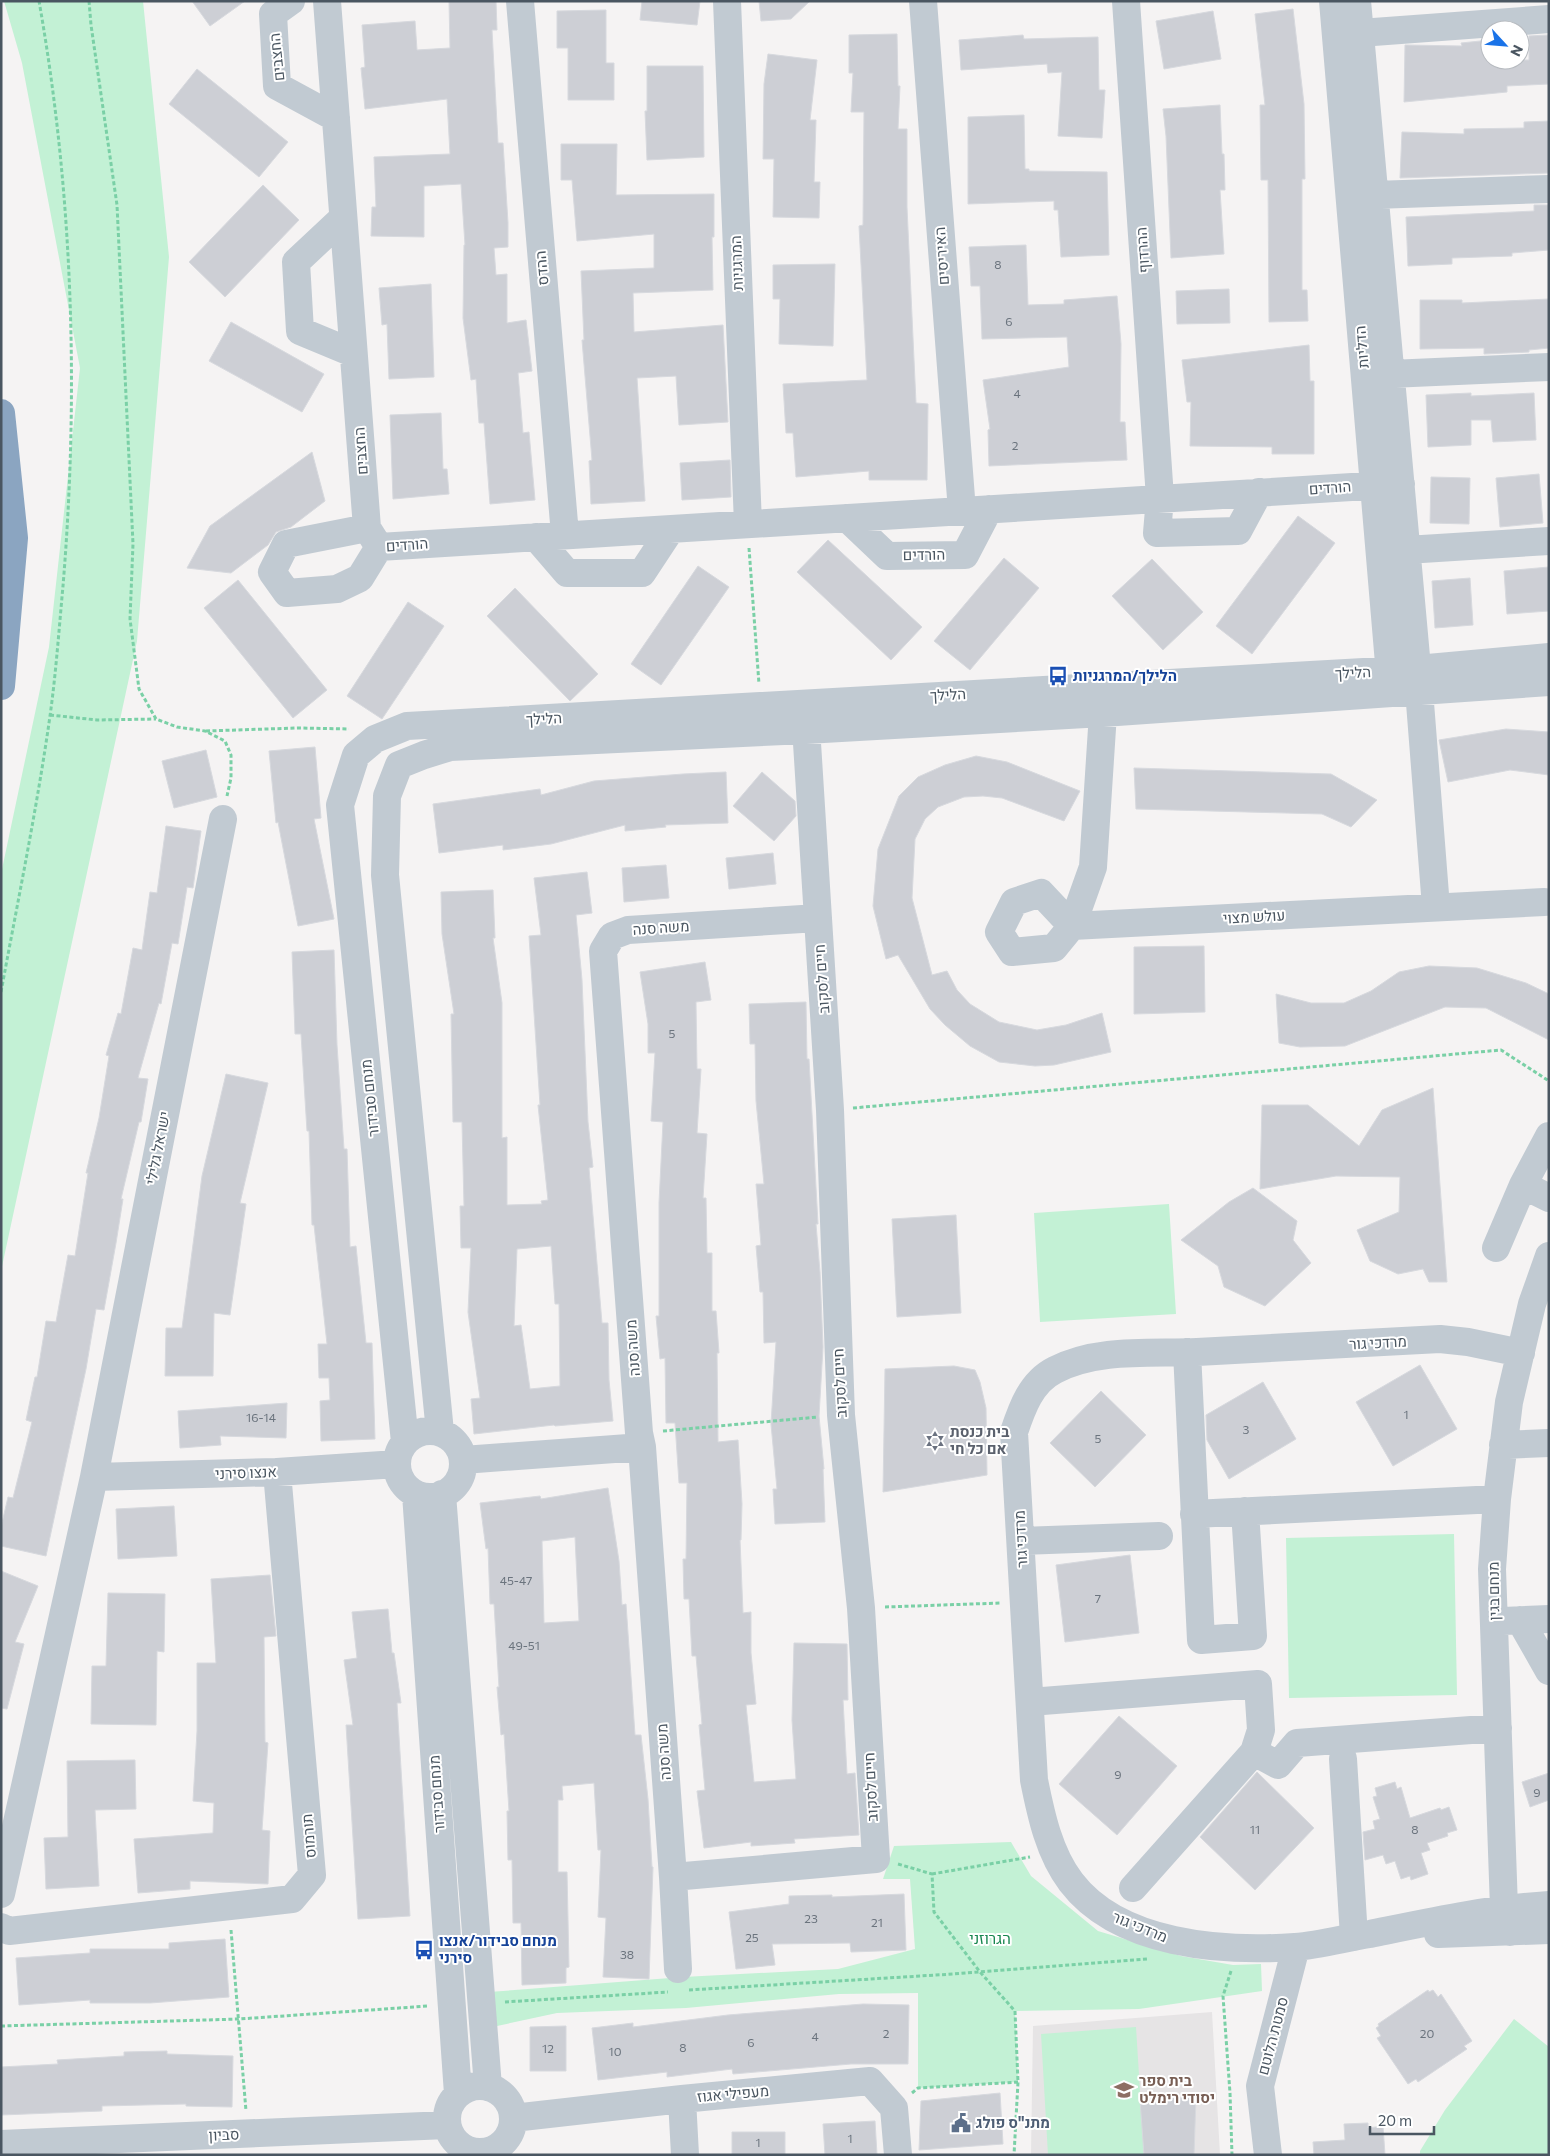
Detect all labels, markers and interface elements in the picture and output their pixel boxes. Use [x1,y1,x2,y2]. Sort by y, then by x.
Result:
north arrow [1480,20,1530,70]
street label: החצבים [265,32,287,82]
text: N [1507,42,1527,59]
street label: האיריסים [930,226,952,286]
street label: ההרדוף [1131,226,1153,274]
street label: המרגניות [726,235,746,291]
street label: ההדס [531,250,551,286]
house number: 8 [994,257,1002,271]
house number: 6 [1005,314,1013,328]
street label: הדליות [1350,325,1372,369]
house number: 4 [1013,386,1021,400]
street label: החצבים [349,426,371,476]
house number: 2 [1012,438,1019,452]
street label: הורדים [1308,477,1352,497]
street label: הורדים [385,534,429,554]
street label: הורדים [903,545,945,563]
street label: הלילך [1334,662,1371,682]
bus stop icon: הלילך/המרגניות [1047,665,1069,687]
place label: הלילך/המרגניות [1073,666,1177,684]
street label: הלילך [929,684,966,704]
street label: הלילך [525,708,562,728]
street label: עולש מצוי [1222,905,1286,927]
street label: משה סנה [632,916,690,938]
street label: חיים לסקוב [810,944,832,1014]
house number: 5 [669,1026,676,1040]
street label: מנחם סבידור [356,1058,382,1138]
street label: ישראל גלילי [141,1110,173,1186]
street label: משה סנה [621,1319,643,1377]
street label: מרדכי גור [1349,1332,1407,1353]
street label: חיים לסקוב [828,1348,850,1418]
house number: 1 [1403,1407,1409,1421]
house number: 16-14 [246,1410,276,1424]
place label: בית כנסת אם כל חי [950,1422,1009,1457]
house number: 3 [1243,1422,1250,1436]
synagogue icon: בית כנסת אם כל חי [924,1430,946,1452]
house number: 5 [1095,1431,1102,1445]
street label: אנצו סירני [215,1462,277,1482]
street label: מרדכי גור [1010,1510,1031,1568]
street label: מנחם בגין [1483,1561,1503,1621]
house number: 45-47 [500,1573,532,1587]
house number: 7 [1095,1591,1101,1605]
house number: 49-51 [508,1638,540,1652]
street label: משה סנה [652,1723,674,1781]
street label: חיים לסקוב [859,1752,881,1822]
street label: מנחם סבידור [424,1755,448,1834]
house number: 9 [1114,1767,1122,1781]
house number: 9 [1533,1785,1541,1799]
street label: תורמוס [297,1813,319,1859]
house number: 11 [1250,1822,1260,1836]
house number: 8 [1411,1822,1419,1836]
street label: מרדכי גור [1110,1907,1171,1945]
house number: 23 [804,1911,818,1925]
house number: 21 [871,1915,883,1929]
park label: הגרוזני [969,1929,1011,1947]
house number: 25 [745,1930,759,1944]
place label: מנחם סבידור/אנצו סירני [439,1931,557,1966]
bus stop icon: מנחם סבידור/אנצו סירני [413,1939,435,1961]
house number: 38 [620,1947,634,1961]
street label: סמטת הלוטם [1253,1995,1291,2077]
house number: 2 [883,2026,890,2040]
house number: 20 [1420,2026,1434,2040]
house number: 4 [811,2029,819,2043]
house number: 6 [747,2035,755,2049]
house number: 8 [679,2040,687,2054]
house number: 12 [542,2041,554,2055]
house number: 10 [609,2044,622,2058]
place label: בית ספר יסודי רימלט [1139,2071,1215,2106]
school or university icon: בית ספר יסודי רימלט [1113,2079,1135,2101]
street label: מעפילי אגוז [696,2081,770,2105]
scale bar [1370,2104,1434,2136]
text: 20 m [1378,2111,1412,2129]
public building icon: מתנ"ס פולג [950,2112,972,2134]
place label: מתנ"ס פולג [976,2113,1050,2131]
street label: סביון [208,2124,240,2144]
house number: 1 [847,2131,853,2145]
house number: 1 [755,2135,761,2149]

